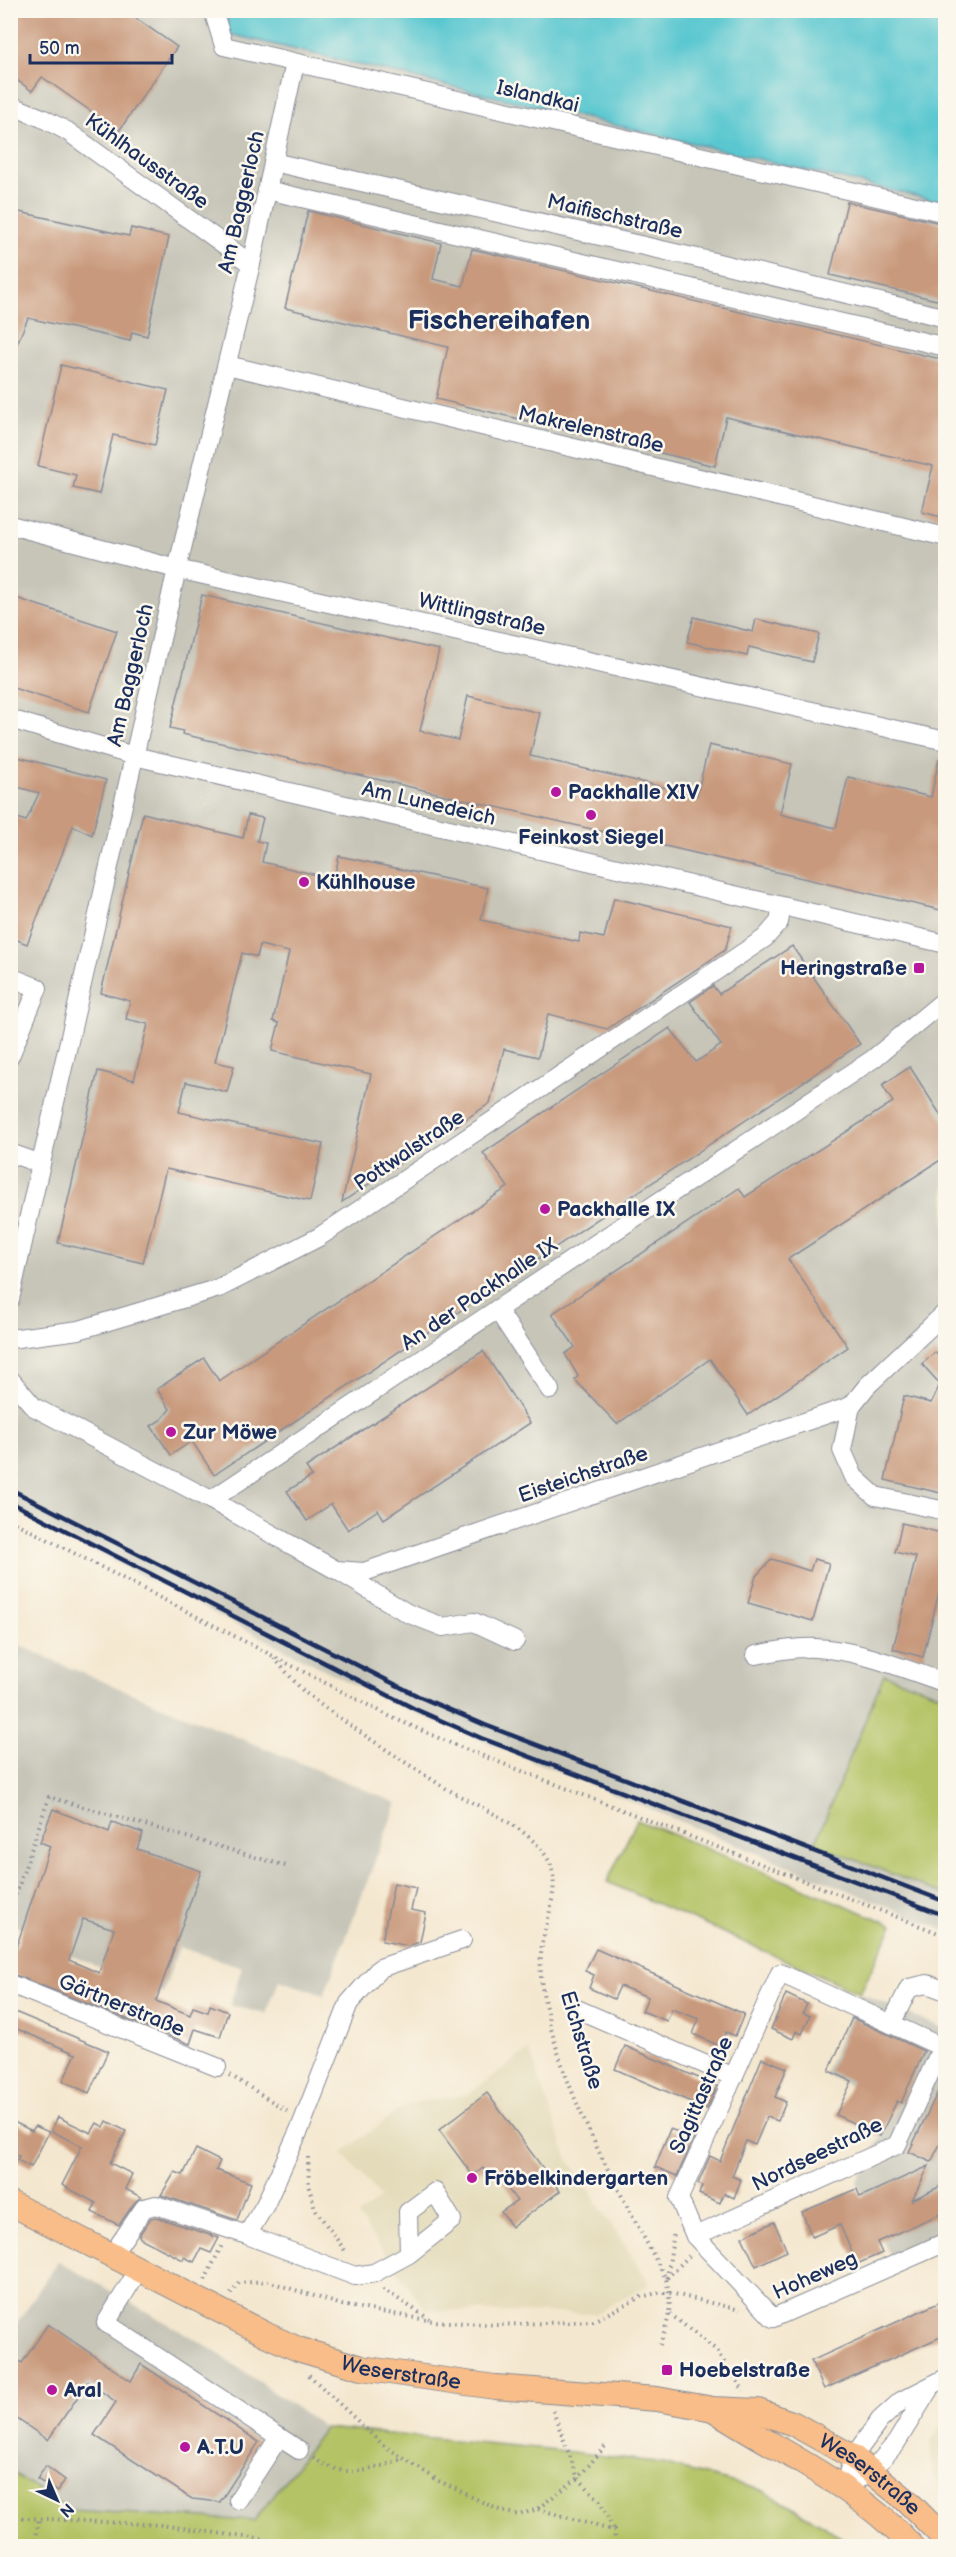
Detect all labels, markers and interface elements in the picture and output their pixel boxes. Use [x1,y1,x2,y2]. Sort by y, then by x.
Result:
scale bar [30,27,172,65]
text: 50 m [39,38,80,59]
street label: Islandkai [494,75,582,118]
street label: Kühlhausstraße [80,108,213,215]
street label: Am Baggerloch [213,128,270,276]
street label: Maifischstraße [545,189,685,244]
district label: Fischereihafen [408,305,590,337]
street label: Makrelenstraße [516,401,666,458]
street label: Wittlingstraße [416,588,548,641]
street label: Am Baggerloch [102,601,159,749]
street label: Am Lunedeich [360,776,498,831]
place label: Packhalle XIV [568,780,699,805]
marker: Packhalle XIV [549,785,563,799]
marker: Feinkost Siegel [584,808,598,822]
place label: Feinkost Siegel [518,825,664,850]
place label: Kühlhouse [316,870,415,895]
marker: Kühlhouse [297,875,311,889]
place label: Heringstraße [780,956,907,981]
marker: Heringstraße [912,961,926,975]
street label: Pottwalstraße [349,1104,469,1196]
place label: Packhalle IX [557,1197,676,1222]
marker: Packhalle IX [538,1202,552,1216]
street label: An der Packhalle IX [396,1233,562,1356]
place label: Zur Möwe [183,1420,277,1445]
marker: Zur Möwe [164,1425,178,1439]
street label: Eisteichstraße [515,1441,651,1508]
street label: Gärtnerstraße [55,1969,189,2042]
street label: Eichstraße [555,1988,608,2092]
street label: Sagittastraße [664,2033,738,2158]
street label: Nordseestraße [748,2112,887,2197]
place label: Fröbelkindergarten [484,2166,668,2191]
marker: Fröbelkindergarten [465,2171,479,2185]
street label: Hoheweg [769,2246,861,2305]
street label: Weserstraße [338,2351,462,2395]
place label: Hoebelstraße [679,2358,810,2383]
marker: Hoebelstraße [660,2363,674,2377]
place label: Aral [63,2378,102,2403]
marker: Aral [45,2383,59,2397]
street label: Weserstraße [815,2429,926,2520]
place label: A.T.U [196,2435,244,2460]
marker: A.T.U [178,2440,192,2454]
north arrow [27,2470,87,2530]
text: N [55,2499,77,2521]

